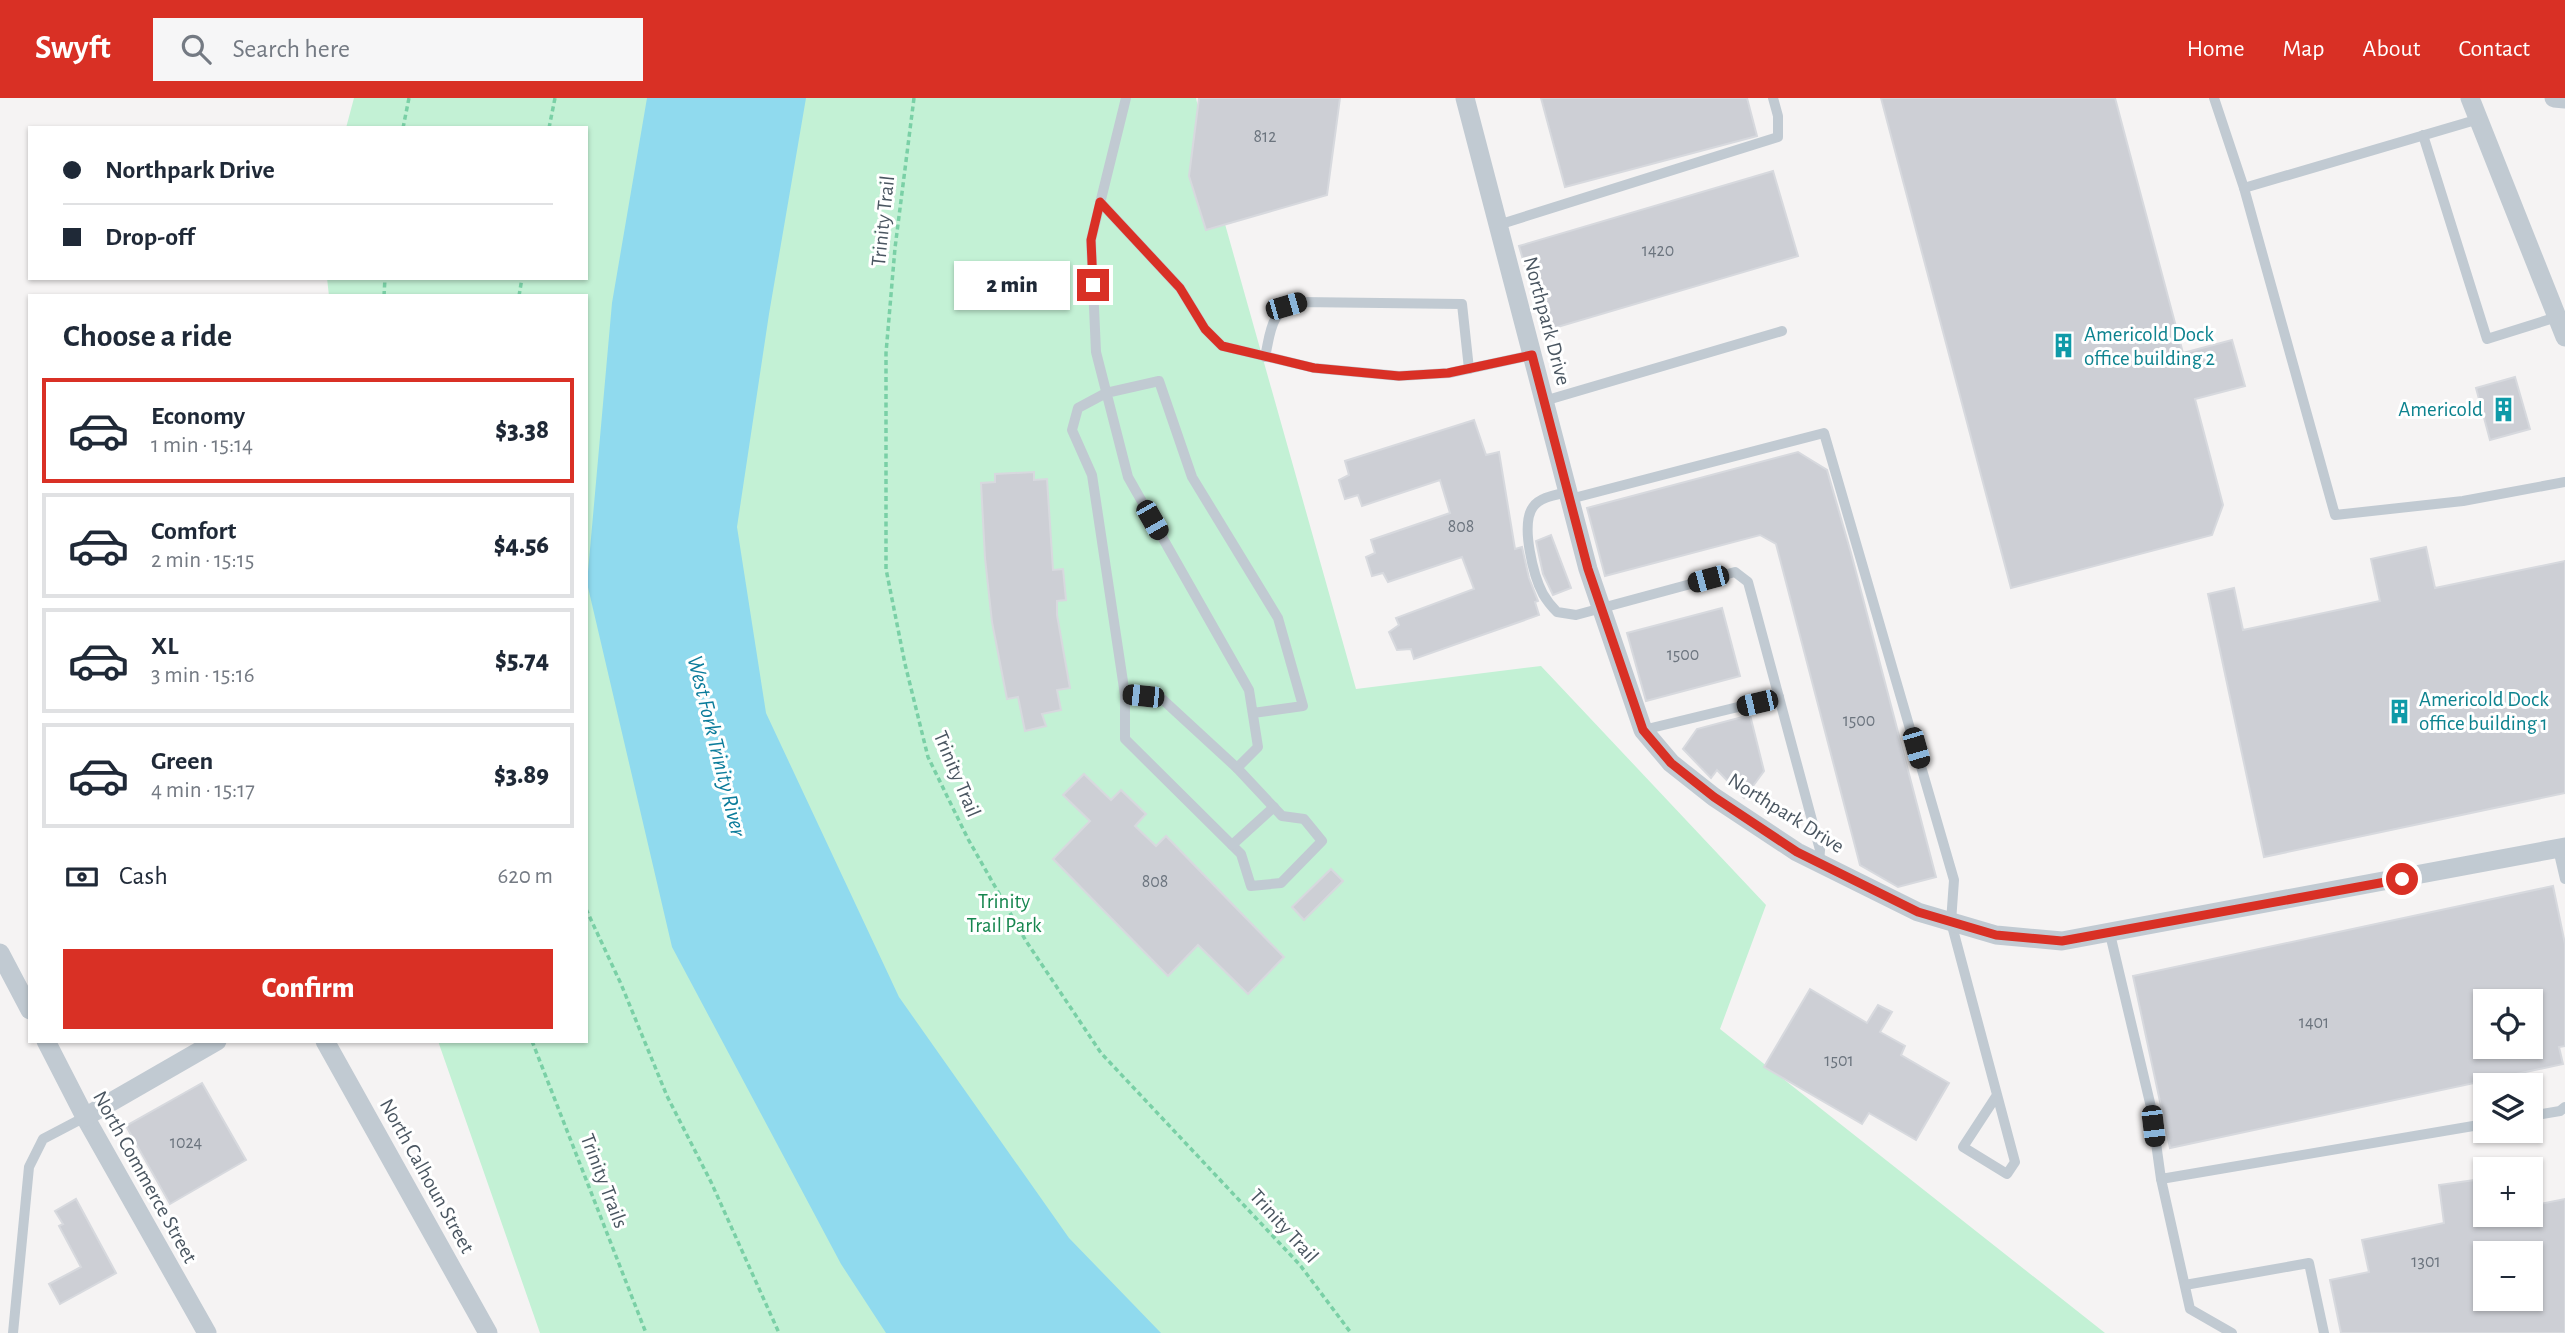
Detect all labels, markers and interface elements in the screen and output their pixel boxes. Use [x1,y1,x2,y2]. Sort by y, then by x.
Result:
search box [153,18,643,81]
icon: search [177,30,215,68]
text: Swyft [35,32,111,65]
text: Search here [233,36,350,62]
text: Home [2187,37,2245,61]
text: Map [2283,37,2325,61]
text: About [2363,37,2420,61]
text: Contact [2458,37,2530,61]
house number: 812 [1254,128,1276,146]
text: Northpark Drive [105,157,275,183]
street label: Trinity Trail [868,174,898,268]
text: Drop-off [105,224,194,250]
house number: 1420 [1642,242,1674,260]
street label: Northpark Drive [1520,254,1574,388]
callout: 2 min [953,260,1068,310]
route end [1077,269,1109,301]
text: 2 min [986,274,1038,297]
car [1263,290,1310,322]
text: Choose a ride [63,320,232,352]
place label: Americold Dock office building 2 [2084,324,2215,369]
building icon: Americold Dock office building 2 [2050,332,2078,360]
building icon: Americold [2489,395,2517,423]
icon: car [67,399,130,462]
place label: Americold [2398,399,2483,420]
text: Economy [151,403,245,429]
text: $3.38 [495,417,549,443]
text: 1 min · 15:14 [151,434,253,457]
car [1133,497,1172,543]
icon: car [67,514,130,577]
text: Comfort [151,518,236,544]
house number: 808 [1448,518,1474,536]
text: $4.56 [494,532,549,558]
text: 2 min · 15:15 [151,549,254,572]
car [1685,563,1732,595]
icon: car [67,629,130,692]
text: XL [151,633,178,659]
house number: 1500 [1667,646,1699,664]
text: $5.74 [495,647,549,673]
water label: West Fork Trinity River [682,653,750,839]
text: 3 min · 15:16 [151,664,254,687]
car [1122,683,1165,709]
car [1735,688,1780,718]
place label: Americold Dock office building 1 [2419,689,2549,734]
building icon: Americold Dock office building 1 [2385,697,2413,725]
house number: 1500 [1843,712,1875,730]
car [1901,725,1932,771]
street label: Trinity Trail [929,728,985,820]
icon: car [67,744,130,807]
text: Green [151,748,213,774]
text: $3.89 [494,762,549,788]
street label: Northpark Drive [1724,769,1848,857]
text: 4 min · 15:17 [151,779,255,802]
icon: cash [63,858,101,896]
text: Cash [119,863,168,889]
route start [2386,863,2418,895]
text: 620 m [497,865,553,888]
house number: 808 [1142,873,1168,891]
park label: Trinity Trail Park [966,891,1042,936]
button: Confirm [63,949,553,1029]
map controls [2473,989,2543,1311]
button: locate [2473,989,2543,1059]
house number: 1401 [2299,1014,2329,1032]
house number: 1501 [1824,1052,1854,1070]
button: layers [2473,1073,2543,1143]
street label: North Commerce Street [89,1088,201,1267]
street label: North Calhoun Street [376,1095,478,1257]
car [2141,1104,2166,1148]
street label: Trinity Trails [576,1131,632,1231]
house number: 1024 [170,1134,203,1152]
button: + [2473,1157,2543,1227]
street label: Trinity Trail [1246,1185,1322,1267]
button: − [2473,1241,2543,1311]
house number: 1301 [2411,1253,2441,1271]

